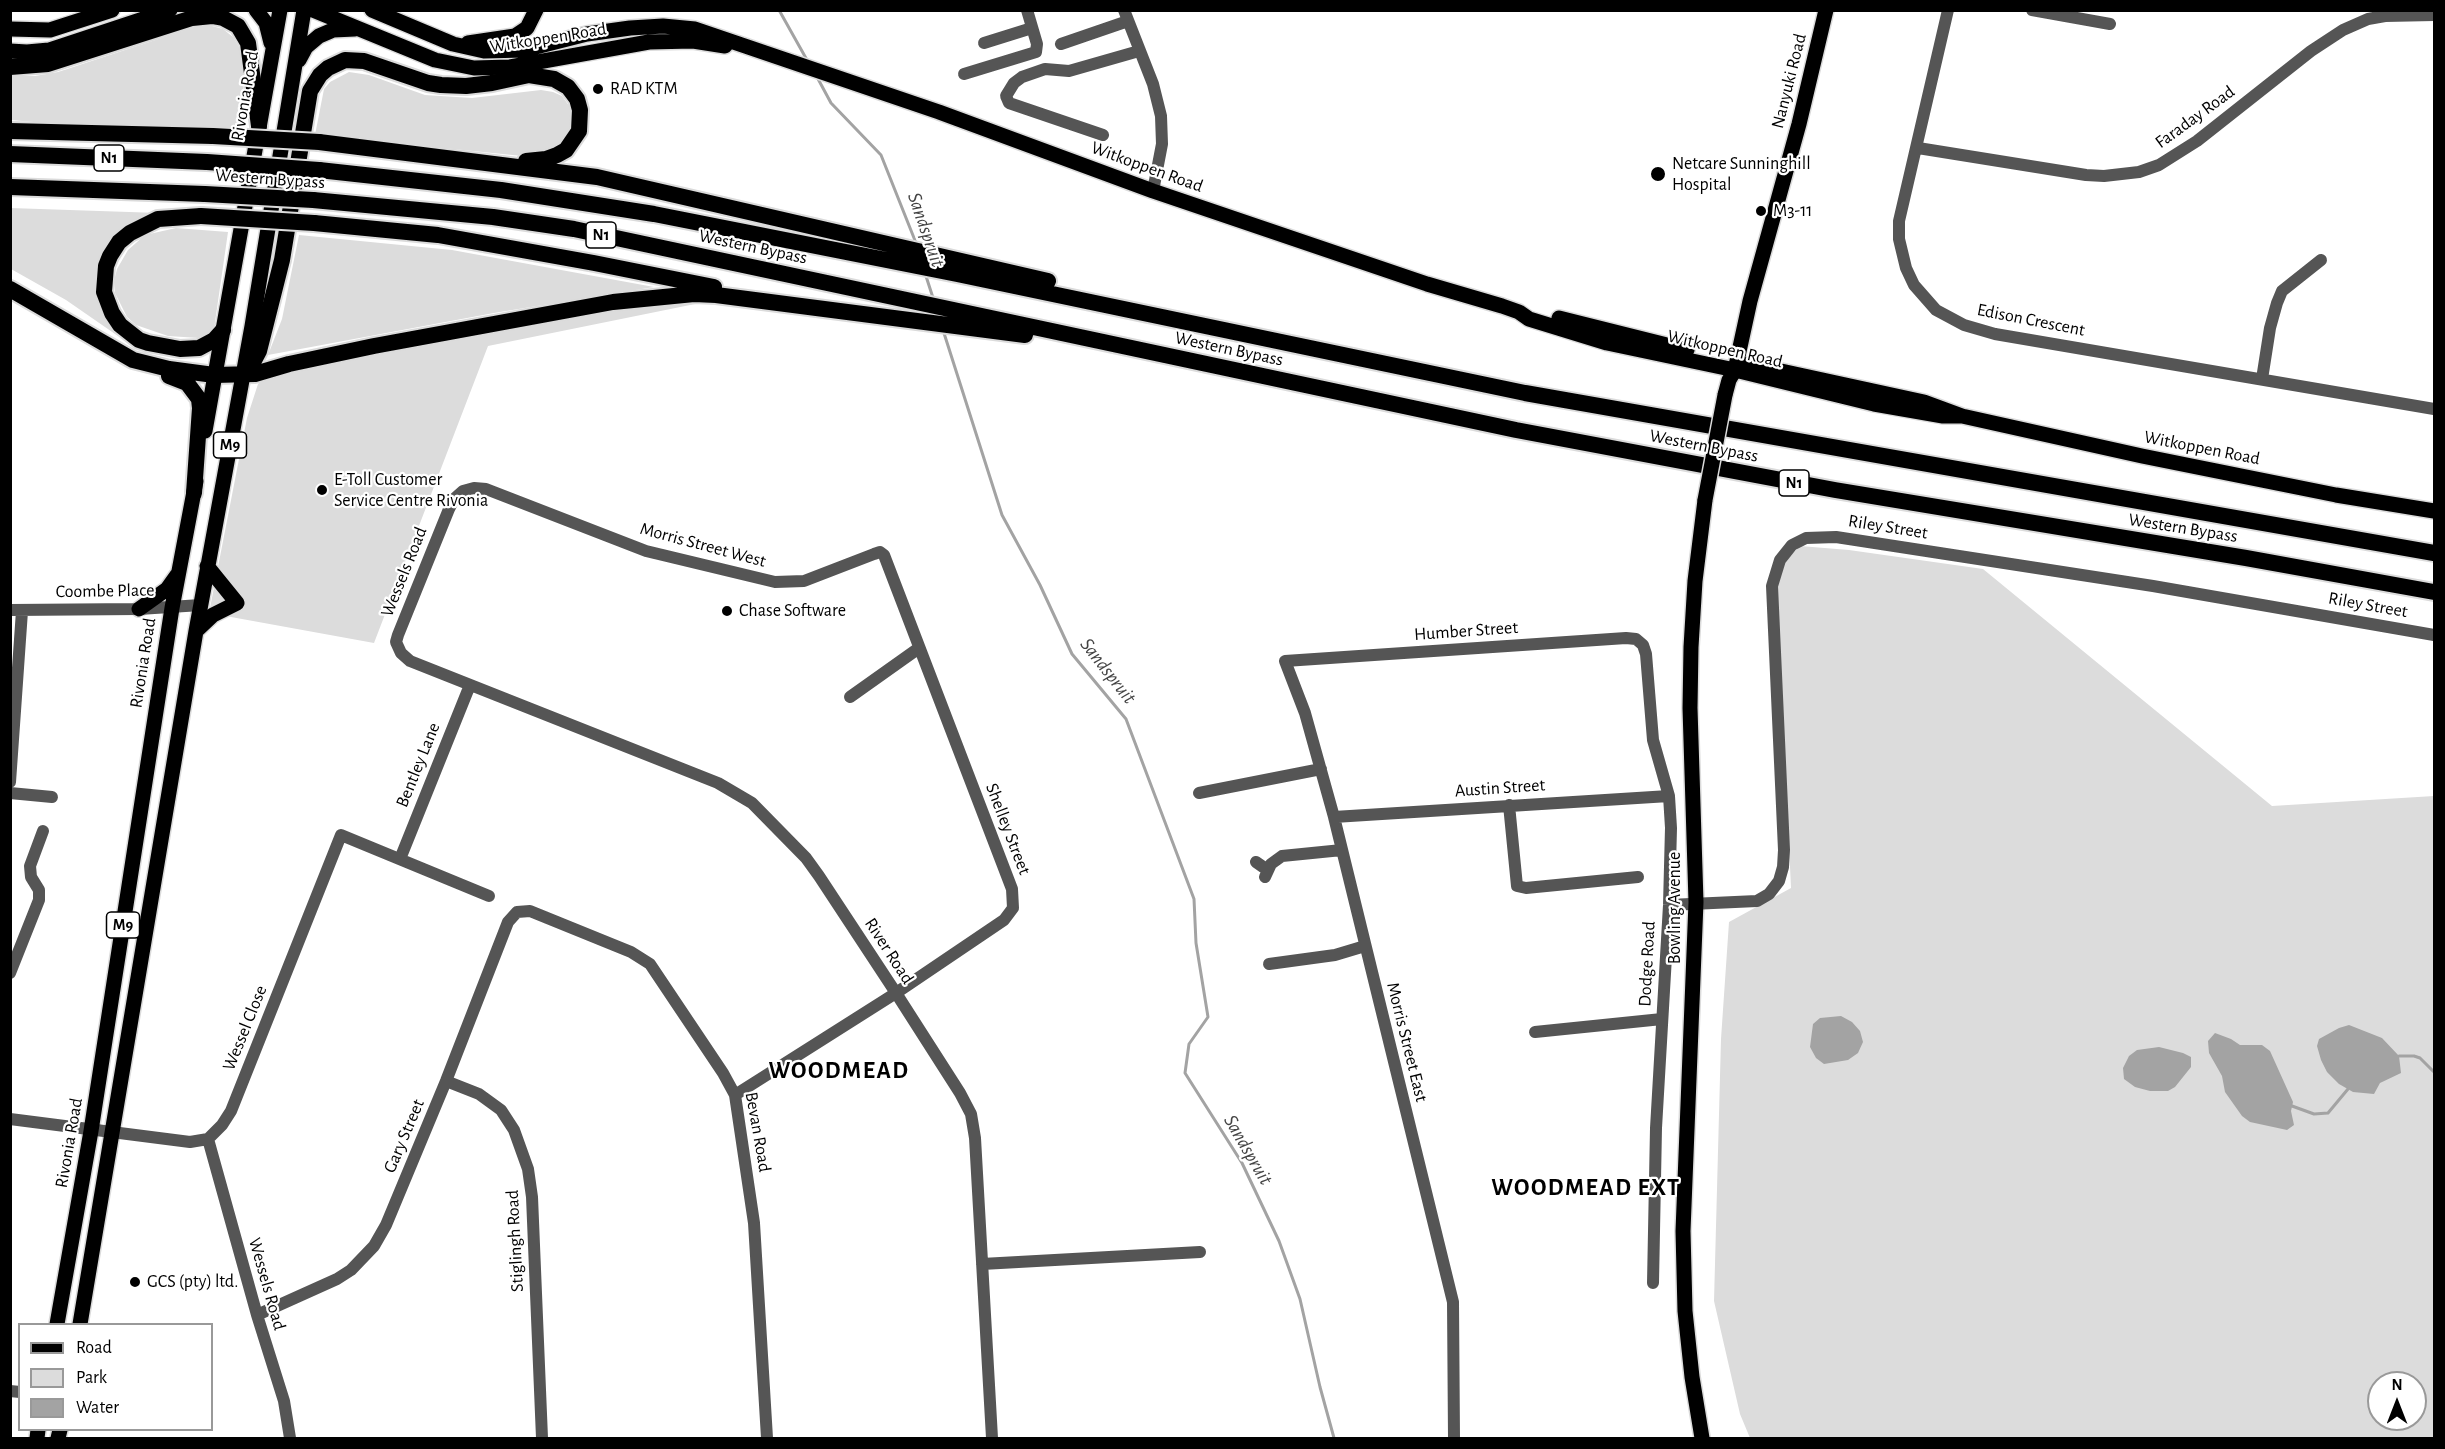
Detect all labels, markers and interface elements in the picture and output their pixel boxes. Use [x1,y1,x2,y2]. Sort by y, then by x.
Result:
street label: Witkoppen Road [488,18,608,58]
street label: Nanyuki Road [1767,31,1811,131]
street label: Rivonia Road [226,49,264,143]
place label: RAD KTM [610,78,678,100]
street label: Faraday Road [2151,81,2239,153]
marker: RAD KTM [591,82,605,96]
street label: Witkoppen Road [1088,137,1206,197]
road number: N1 [94,145,124,171]
place label: Netcare Sunninghill Hospital [1672,153,1811,195]
street label: Western Bypass [214,164,326,194]
marker: Netcare Sunninghill Hospital [1649,165,1667,183]
water label: Sandspruit [902,189,950,271]
place label: M3-11 [1773,200,1813,222]
marker: M3-11 [1754,204,1768,218]
road number: N1 [586,222,616,248]
street label: Western Bypass [697,225,809,269]
street label: Edison Crescent [1975,299,2087,341]
street label: Witkoppen Road [1665,325,1785,373]
street label: Western Bypass [1173,327,1285,371]
street label: Western Bypass [1648,425,1760,467]
street label: Witkoppen Road [2142,426,2262,470]
road number: M9 [214,432,246,458]
place label: E-Toll Customer Service Centre Rivonia [334,469,488,512]
road number: N1 [1779,470,1809,496]
marker: E-Toll Customer Service Centre Rivonia [315,483,329,497]
street label: Western Bypass [2127,509,2239,547]
street label: Riley Street [1847,510,1929,544]
street label: Morris Street West [638,518,768,572]
street label: Wessels Road [376,524,432,620]
street label: Coombe Place [55,579,155,603]
street label: Riley Street [2327,587,2409,623]
place label: Chase Software [739,600,846,622]
marker: Chase Software [720,604,734,618]
street label: Rivonia Road [125,616,161,710]
street label: Humber Street [1413,617,1519,645]
water label: Sandspruit [1075,633,1141,709]
street label: Bentley Lane [391,719,445,811]
street label: Austin Street [1454,774,1546,802]
street label: Shelley Street [981,780,1035,878]
street label: Bowling Avenue [1664,852,1686,964]
road number: M9 [106,912,140,938]
street label: River Road [860,914,918,988]
street label: Dodge Road [1634,921,1660,1007]
street label: Morris Street East [1382,980,1432,1104]
street label: Wessel Close [218,982,272,1074]
district label: WOODMEAD [768,1057,910,1085]
street label: Bevan Road [740,1090,776,1174]
street label: Rivonia Road [50,1096,88,1190]
street label: Gary Street [379,1096,429,1176]
water label: Sandspruit [1218,1110,1278,1190]
district label: WOODMEAD EXT [1491,1174,1681,1202]
street label: Stiglingh Road [502,1189,528,1293]
street label: Wessels Road [244,1235,290,1333]
place label: GCS (pty) ltd. [147,1271,238,1293]
marker: GCS (pty) ltd. [128,1275,142,1289]
legend [18,1323,213,1431]
text: Road [76,1339,112,1357]
text: Park [76,1369,107,1387]
north arrow [2367,1371,2427,1431]
text: N [2391,1377,2403,1393]
text: Water [76,1399,119,1417]

